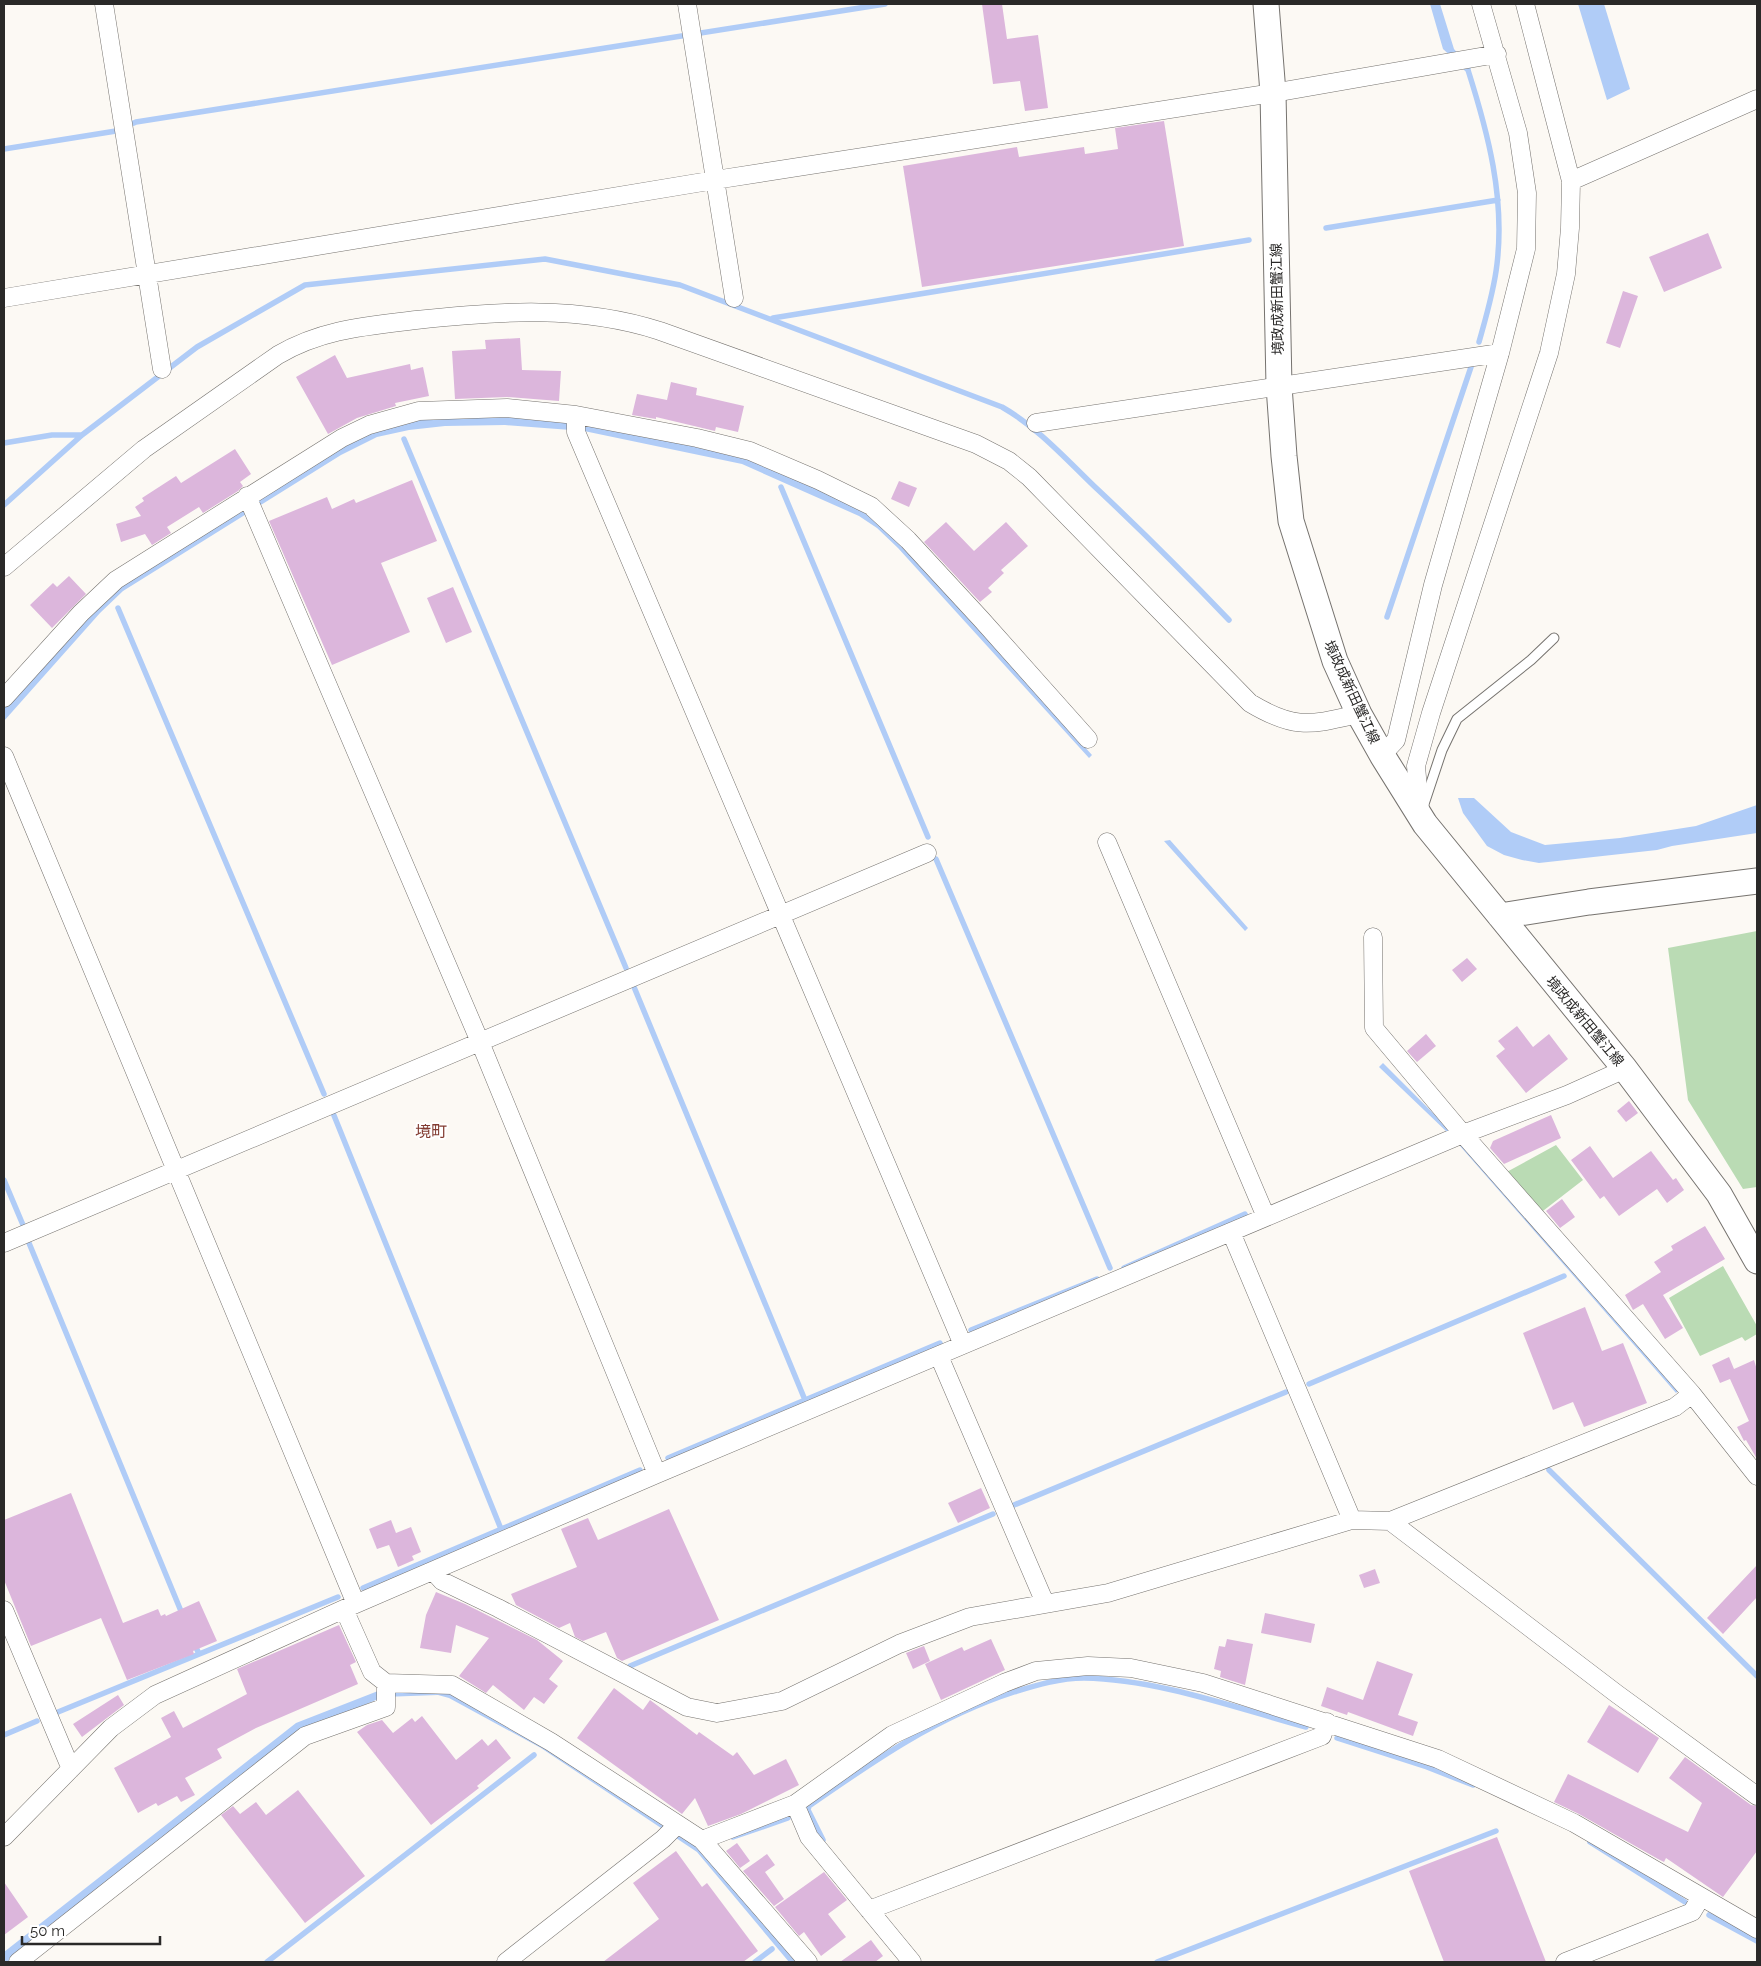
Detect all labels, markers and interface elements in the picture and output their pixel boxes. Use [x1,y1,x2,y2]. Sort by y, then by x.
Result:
street label: 境政成新田蟹江線 [1268,243,1286,355]
street label: 境政成新田蟹江線 [1321,638,1383,746]
street label: 境政成新田蟹江線 [1543,973,1627,1069]
district label: 境町 [415,1122,447,1141]
scale bar [22,1914,160,1946]
text: 50 m [30,1922,65,1940]

